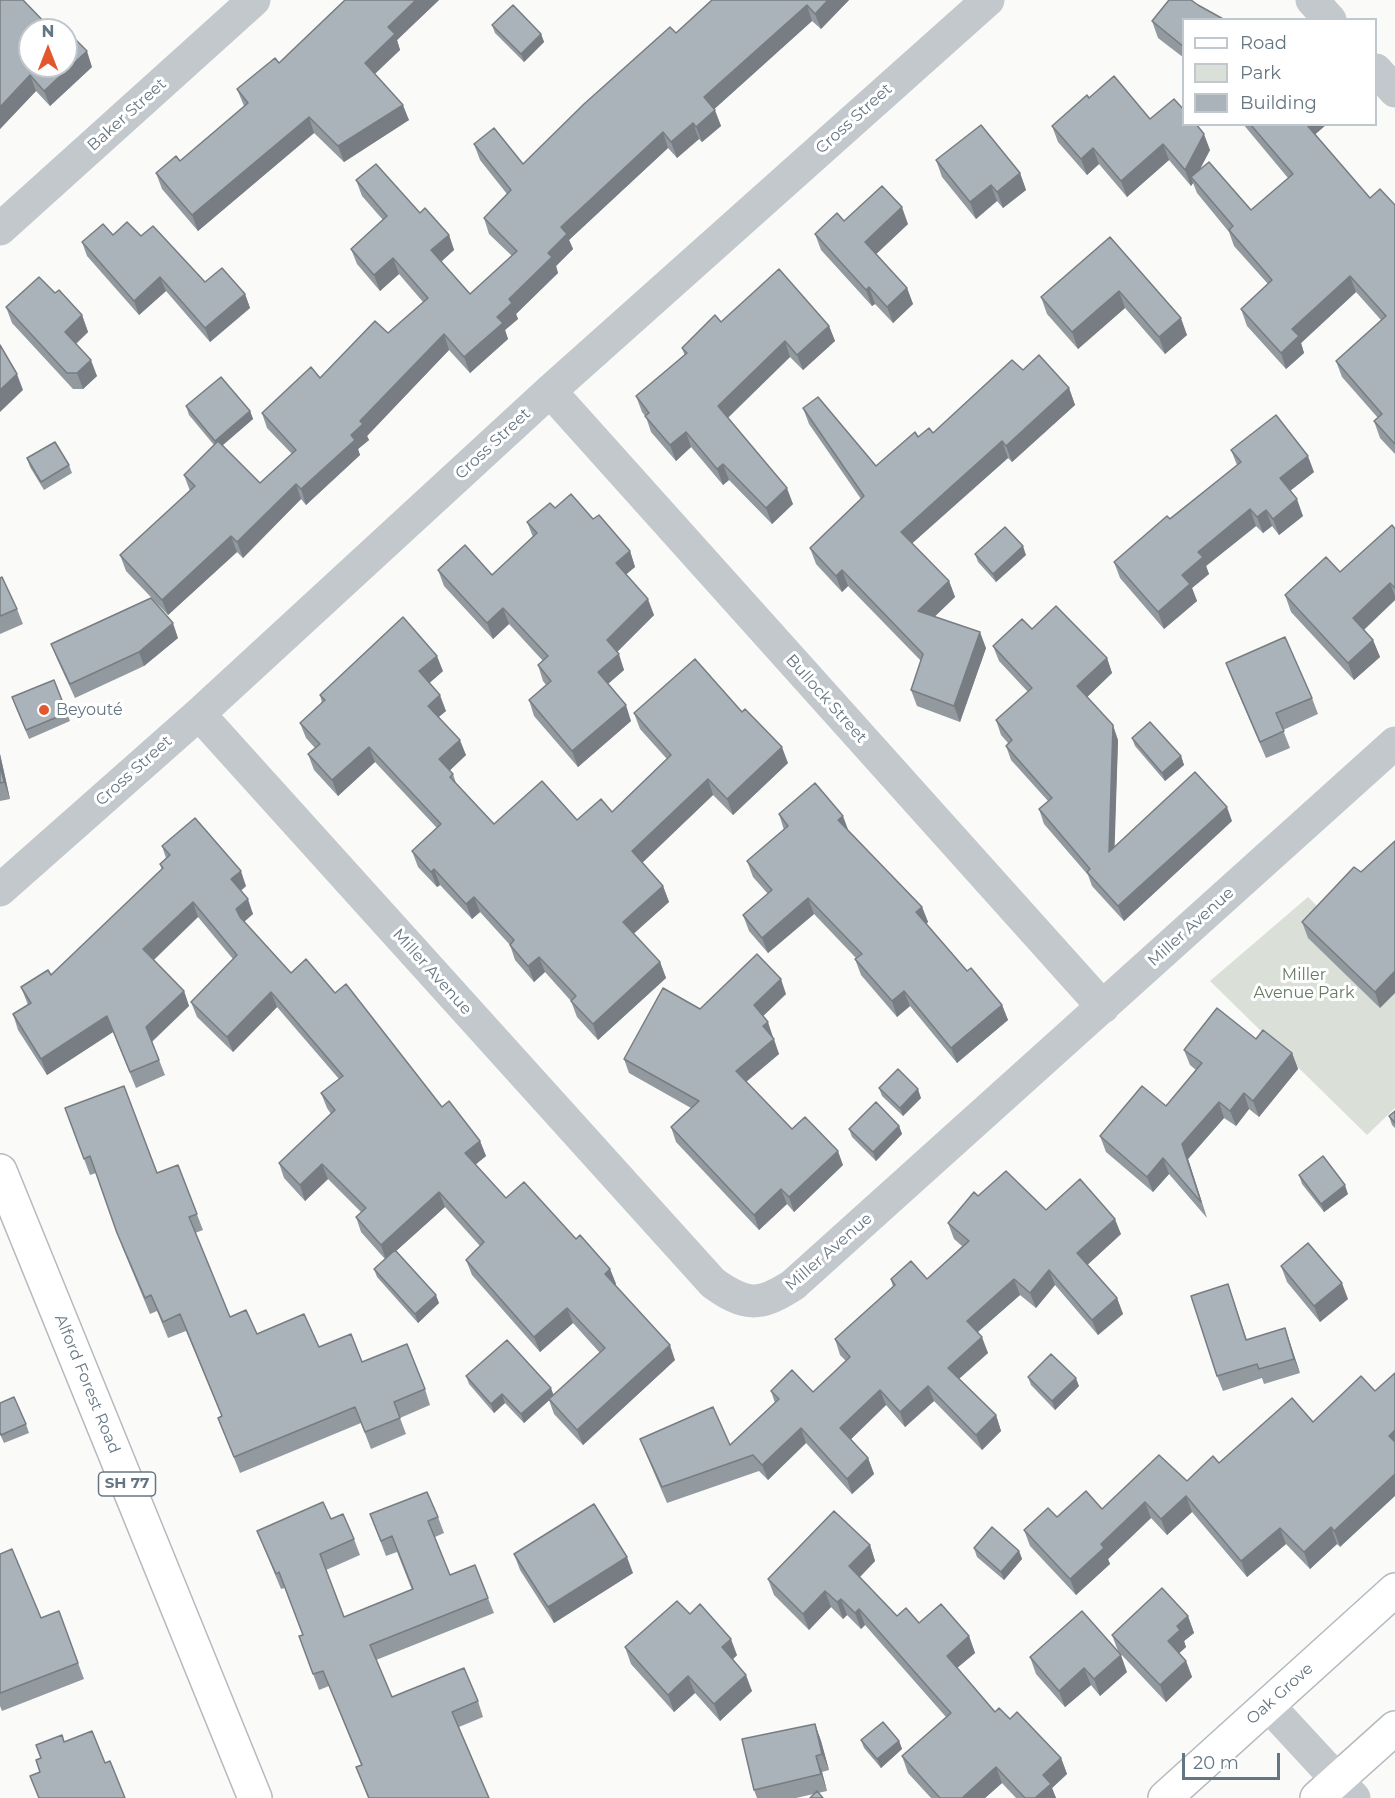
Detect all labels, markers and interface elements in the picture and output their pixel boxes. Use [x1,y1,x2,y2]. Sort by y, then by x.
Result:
north arrow [18,18,78,78]
legend [1182,18,1377,126]
text: N [42,22,54,41]
text: Road [1240,32,1287,54]
text: Park [1240,62,1281,84]
street label: Baker Street [84,75,170,155]
street label: Cross Street [812,80,896,158]
text: Building [1240,92,1317,114]
street label: Cross Street [451,404,535,484]
street label: Bullock Street [781,651,871,747]
place label: Beyouté [56,700,123,720]
marker: Beyouté [37,703,51,717]
street label: Cross Street [92,732,176,810]
street label: Miller Avenue [1144,883,1238,971]
street label: Miller Avenue [388,925,476,1019]
park label: Miller Avenue Park [1253,965,1355,1003]
street label: Miller Avenue [782,1209,876,1295]
street label: Alford Forest Road [50,1312,124,1456]
road number: SH 77 [98,1472,156,1496]
street label: Oak Grove [1243,1659,1317,1729]
scale bar [1185,1741,1282,1779]
text: 20 m [1193,1752,1239,1774]

